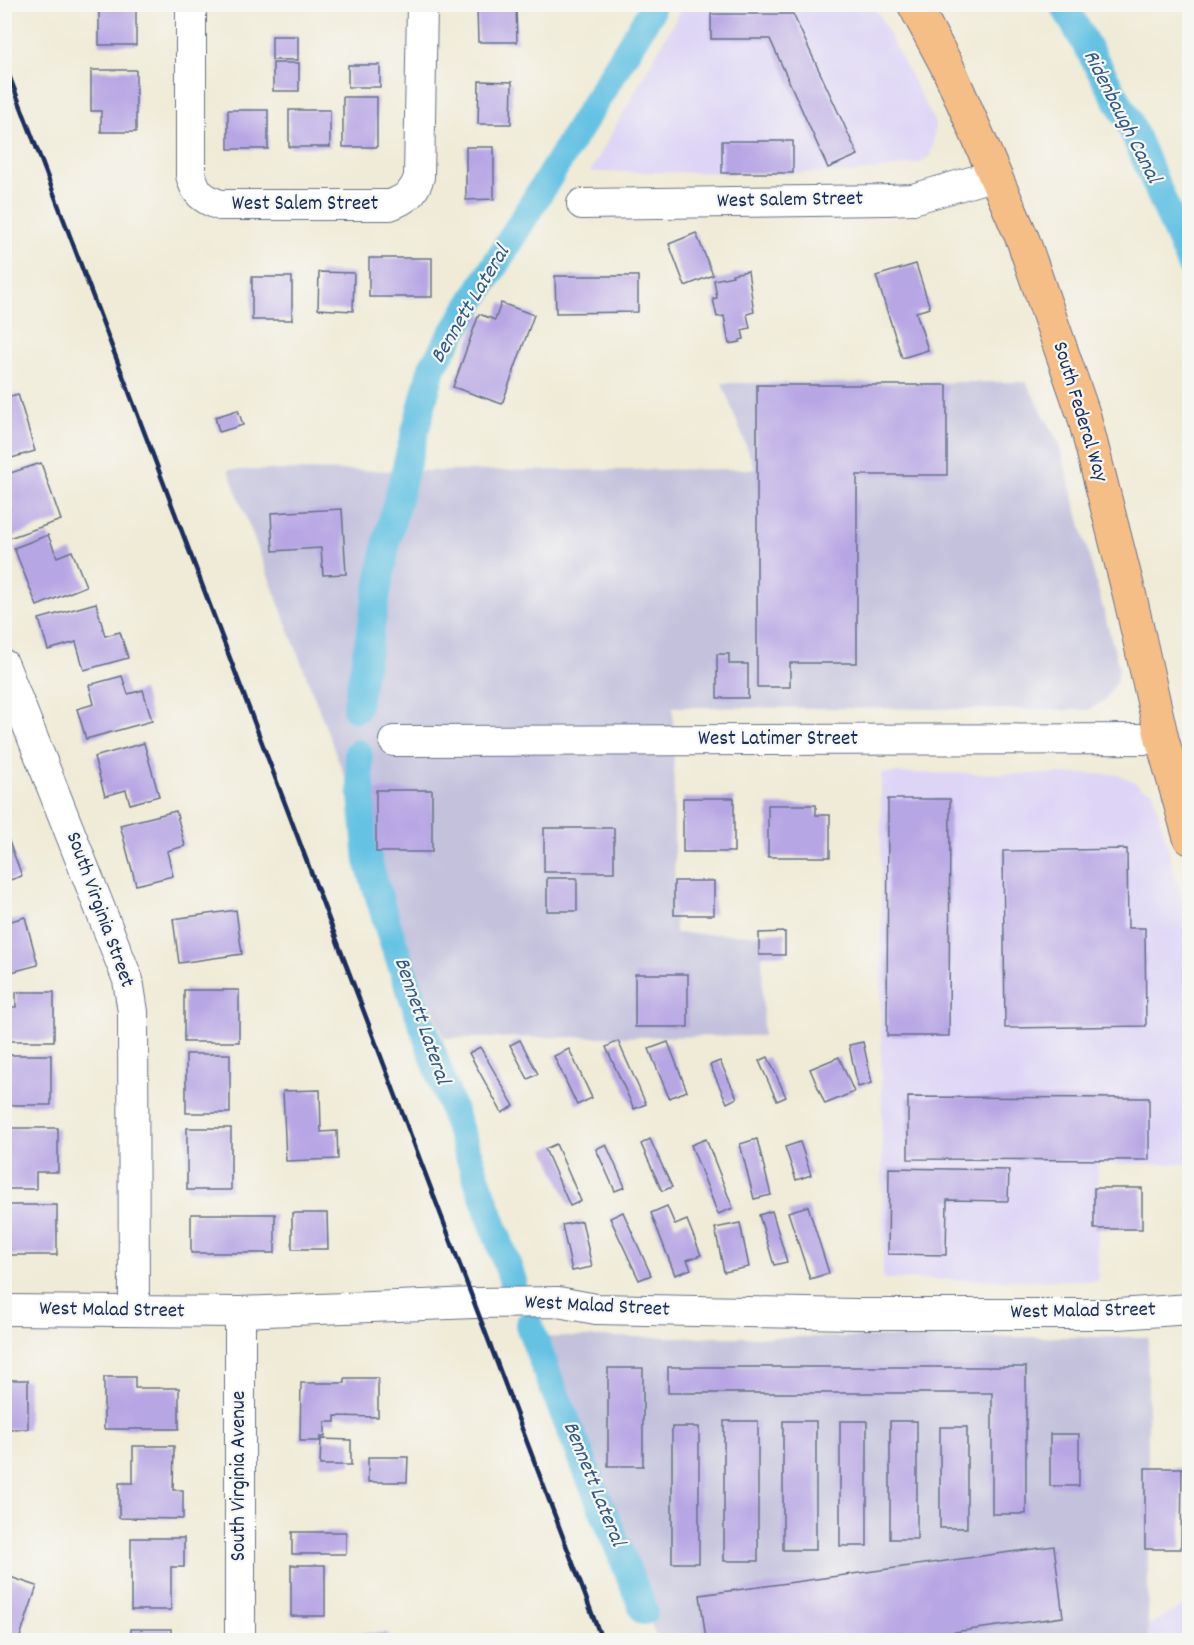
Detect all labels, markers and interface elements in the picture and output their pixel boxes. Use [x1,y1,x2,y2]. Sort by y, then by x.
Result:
water label: Ridenbaugh Canal [1074,45,1169,191]
street label: West Salem Street [717,185,864,217]
street label: West Salem Street [232,190,378,220]
water label: Bennett Lateral [424,239,519,370]
street label: South Federal Way [1043,338,1115,486]
street label: West Latimer Street [698,725,858,755]
street label: South Virginia Street [57,828,141,992]
water label: Bennett Lateral [385,953,458,1090]
street label: West Malad Street [524,1288,671,1326]
street label: West Malad Street [39,1295,185,1327]
street label: West Malad Street [1010,1296,1156,1328]
street label: South Virginia Avenue [225,1391,255,1561]
water label: Bennett Lateral [554,1417,633,1553]

